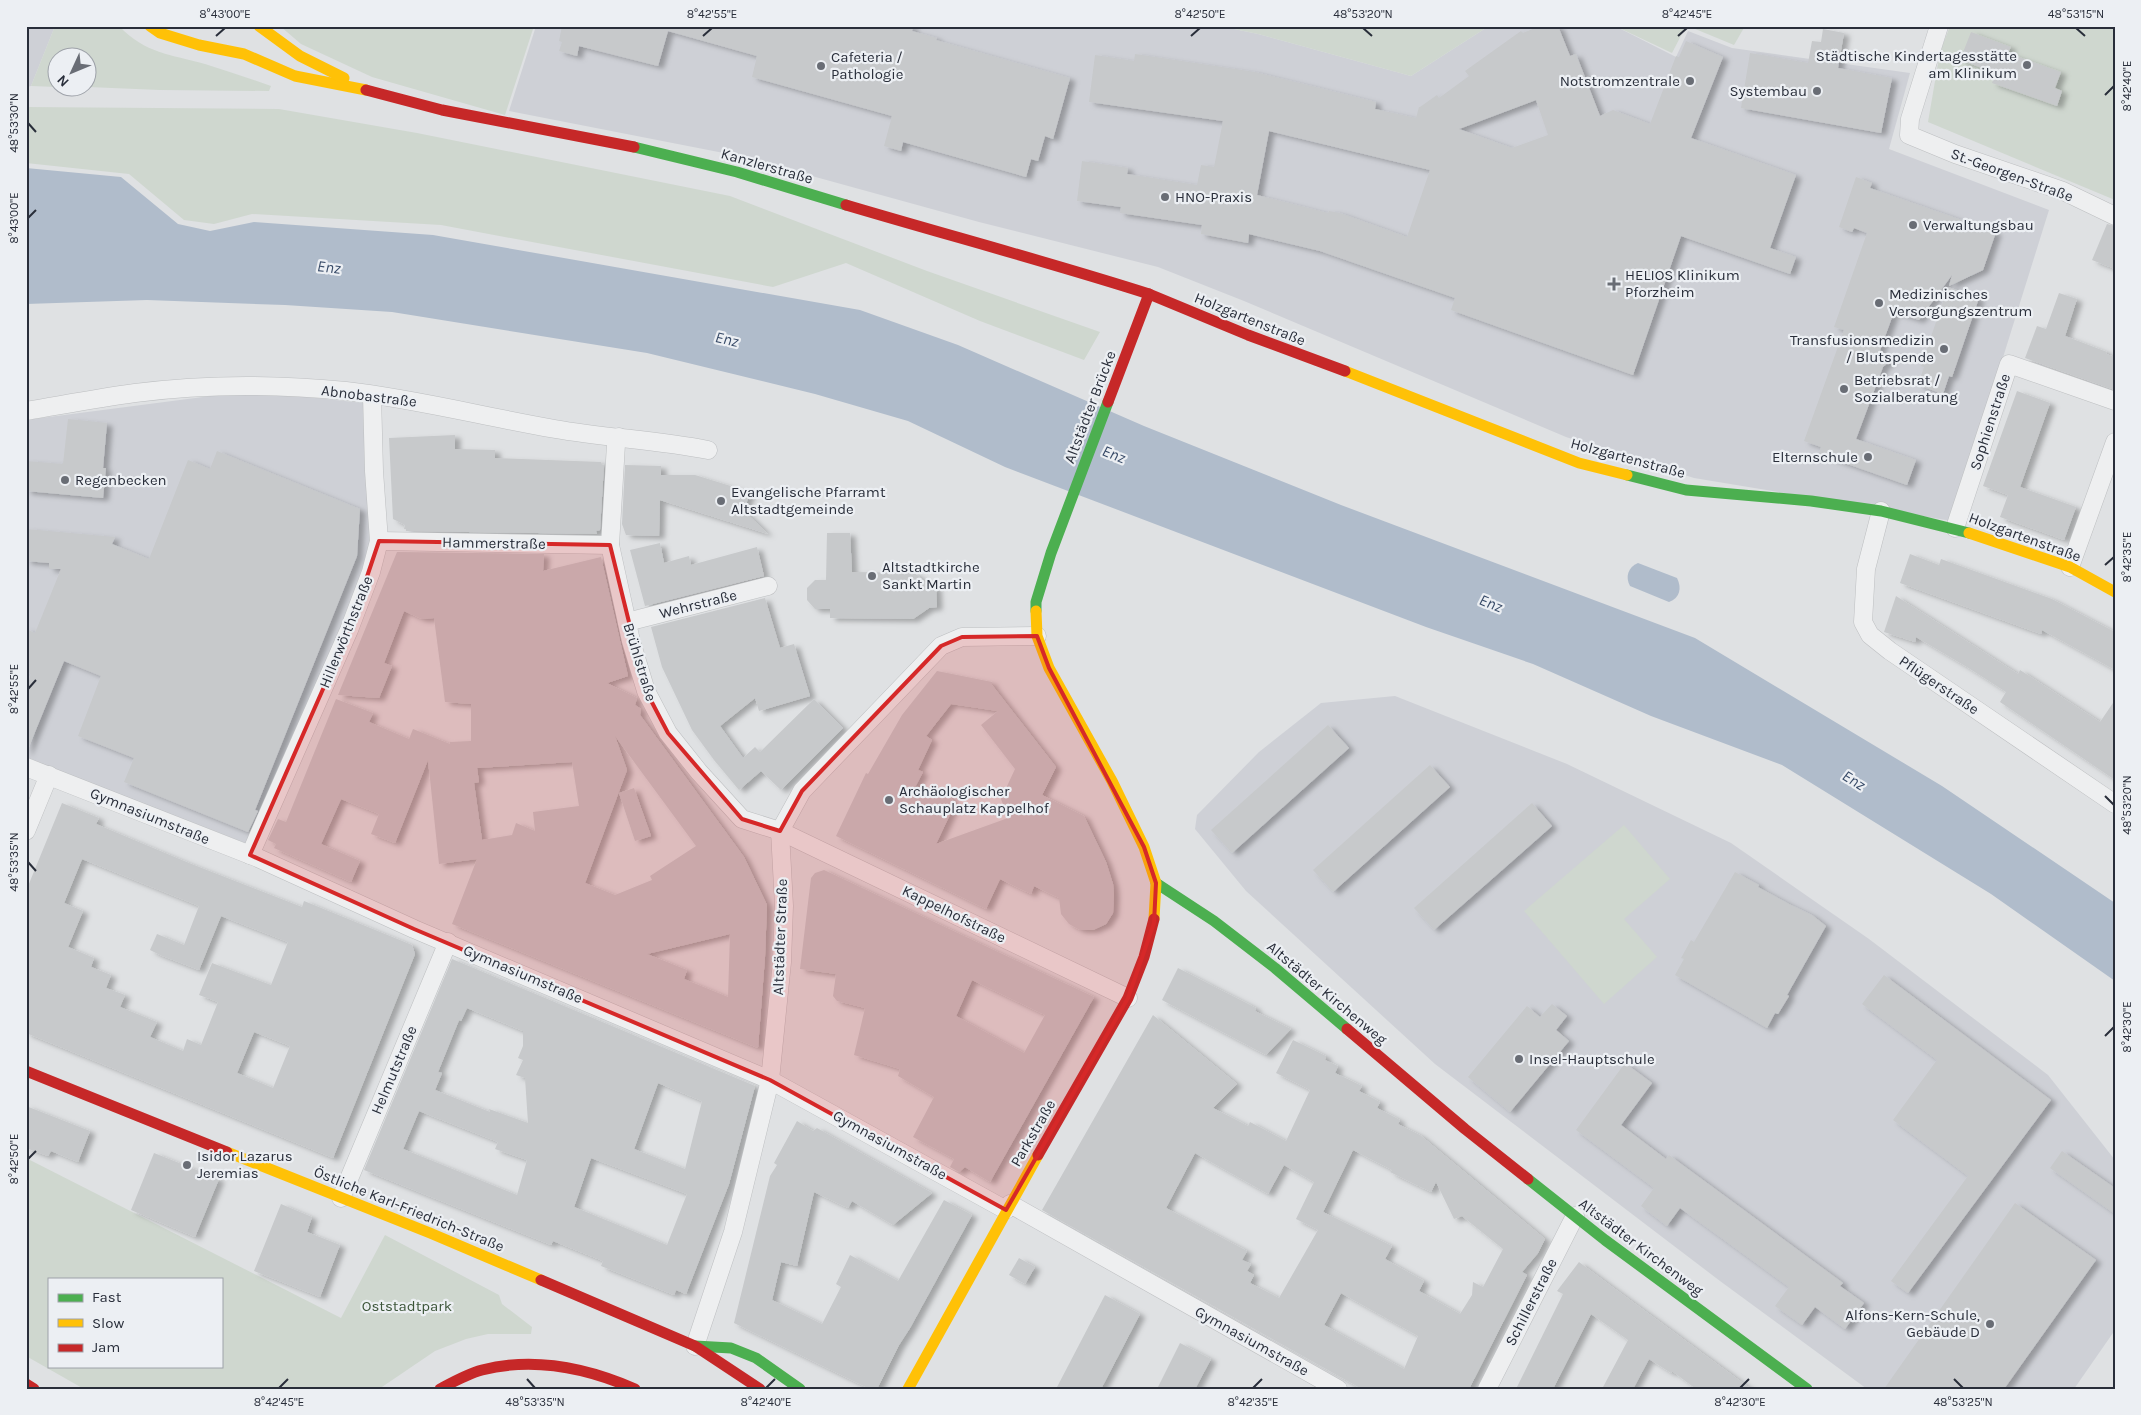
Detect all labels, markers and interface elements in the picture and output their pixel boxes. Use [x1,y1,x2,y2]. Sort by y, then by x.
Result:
text: 8°43'00"E [199,7,251,21]
text: 8°42'55"E [687,7,737,21]
text: 8°42'50"E [1174,7,1226,21]
text: 48°53'20"N [1333,7,1393,21]
text: 8°42'45"E [1662,7,1712,21]
text: 48°53'15"N [2048,7,2104,21]
place label: Städtische Kindertagesstätte am Klinikum [1816,47,2017,82]
north arrow [48,48,98,98]
place label: Cafeteria / Pathologie [831,48,904,83]
marker: Städtische Kindertagesstätte am Klinikum [2021,59,2033,71]
marker: Cafeteria / Pathologie [815,60,827,72]
text: 8°42'40"E [2120,61,2134,111]
text: N [53,71,73,90]
place label: Notstromzentrale [1560,72,1680,90]
marker: Notstromzentrale [1684,75,1696,87]
place label: Systembau [1729,82,1807,100]
marker: Systembau [1811,85,1823,97]
text: 48°53'30"N [7,93,21,153]
street label: Kanzlerstraße [719,144,815,188]
street label: St.-Georgen-Straße [1948,144,2076,206]
place label: HNO-Praxis [1175,188,1252,206]
marker: HNO-Praxis [1159,191,1171,203]
text: 8°43'00"E [7,192,21,244]
place label: Verwaltungsbau [1923,216,2034,234]
marker: Verwaltungsbau [1907,219,1919,231]
water label: Enz [316,256,342,278]
place label: HELIOS Klinikum Pforzheim [1625,266,1740,301]
marker: HELIOS Klinikum Pforzheim [1607,277,1621,291]
place label: Medizinisches Versorgungszentrum [1889,285,2032,320]
street label: Holzgartenstraße [1192,289,1308,349]
marker: Medizinisches Versorgungszentrum [1873,297,1885,309]
water label: Enz [713,327,741,351]
place label: Transfusionsmedizin / Blutspende [1790,331,1934,366]
marker: Transfusionsmedizin / Blutspende [1938,343,1950,355]
street label: Altstädter Brücke [1060,348,1120,466]
place label: Betriebsrat / Sozialberatung [1854,371,1958,406]
street label: Sophienstraße [1966,371,2014,473]
street label: Abnobastraße [320,381,418,411]
marker: Betriebsrat / Sozialberatung [1838,383,1850,395]
street label: Holzgartenstraße [1569,434,1687,482]
water label: Enz [1099,441,1129,467]
place label: Elternschule [1772,448,1858,466]
marker: Elternschule [1862,451,1874,463]
place label: Regenbecken [75,471,167,489]
marker: Regenbecken [59,474,71,486]
place label: Evangelische Pfarramt Altstadtgemeinde [731,483,886,518]
marker: Evangelische Pfarramt Altstadtgemeinde [715,495,727,507]
street label: Holzgartenstraße [1966,508,2084,566]
text: 8°42'35"E [2120,531,2134,583]
street label: Hammerstraße [442,533,546,553]
place label: Altstadtkirche Sankt Martin [882,558,980,593]
marker: Altstadtkirche Sankt Martin [866,570,878,582]
street label: Hillerwörthstraße [315,573,377,691]
street label: Wehrstraße [657,586,739,622]
water label: Enz [1476,590,1506,616]
street label: Brühlstraße [620,621,660,703]
street label: Pflügerstraße [1896,652,1982,718]
text: 8°42'55"E [7,664,21,714]
water label: Enz [1839,766,1869,794]
text: 48°53'20"N [2120,775,2134,835]
place label: Archäologischer Schauplatz Kappelhof [899,782,1050,817]
street label: Gymnasiumstraße [87,784,213,848]
marker: Archäologischer Schauplatz Kappelhof [883,794,895,806]
text: 48°53'35"N [7,832,21,892]
street label: Altstädter Straße [769,878,791,996]
street label: Kappelhofstraße [899,881,1009,947]
street label: Altstädter Kirchenweg [1263,938,1391,1049]
street label: Gymnasiumstraße [461,941,585,1007]
text: 8°42'30"E [2120,1001,2134,1053]
street label: Helmutstraße [367,1023,421,1117]
place label: Insel-Hauptschule [1529,1050,1655,1068]
marker: Insel-Hauptschule [1513,1053,1525,1065]
street label: Parkstraße [1007,1096,1059,1170]
street label: Gymnasiumstraße [830,1106,950,1184]
text: 8°42'50"E [7,1133,21,1185]
place label: Isidor Lazarus Jeremias [197,1147,293,1182]
marker: Isidor Lazarus Jeremias [181,1159,193,1171]
street label: Östliche Karl-Friedrich-Straße [311,1163,507,1255]
street label: Altstädter Kirchenweg [1575,1194,1707,1300]
street label: Schillerstraße [1501,1255,1561,1349]
legend [48,1278,222,1368]
text: Fast [92,1288,122,1306]
park label: Oststadtpark [362,1297,452,1315]
street label: Gymnasiumstraße [1192,1302,1312,1380]
place label: Alfons-Kern-Schule, Gebäude D [1845,1306,1980,1341]
text: Slow [92,1314,124,1332]
marker: Alfons-Kern-Schule, Gebäude D [1984,1318,1996,1330]
text: Jam [92,1338,120,1356]
text: 8°42'45"E [254,1395,304,1409]
text: 48°53'35"N [505,1395,565,1409]
text: 8°42'40"E [741,1395,791,1409]
text: 8°42'35"E [1227,1395,1279,1409]
text: 8°42'30"E [1714,1395,1766,1409]
text: 48°53'25"N [1933,1395,1993,1409]

